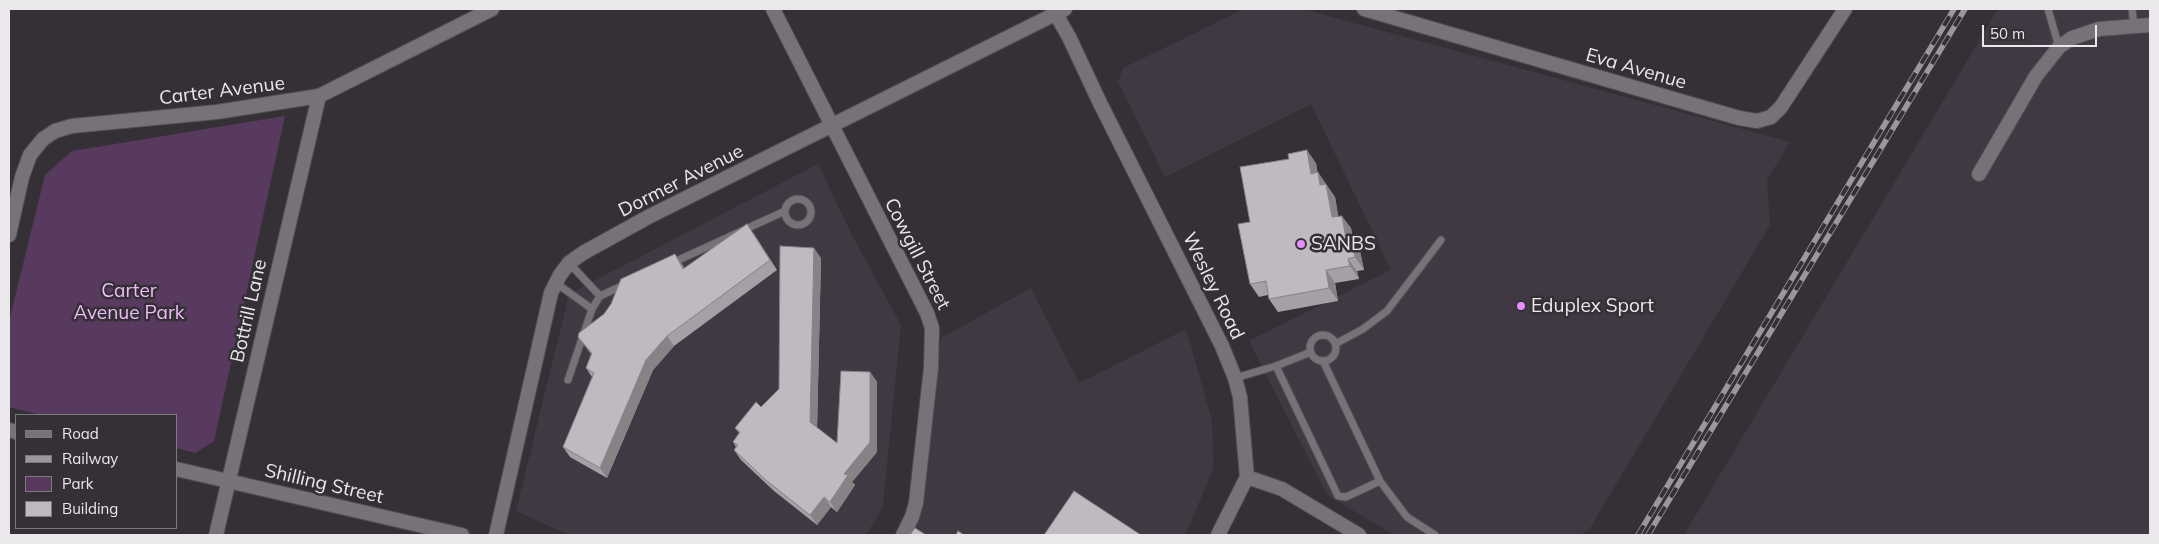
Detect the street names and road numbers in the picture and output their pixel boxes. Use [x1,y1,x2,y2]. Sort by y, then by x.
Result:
street label: Eva Avenue [1583,44,1689,94]
street label: Carter Avenue [158,72,286,110]
street label: Dormer Avenue [615,140,747,222]
street label: Cowgill Street [879,195,955,313]
street label: Wesley Road [1177,229,1249,343]
street label: Bottrill Lane [226,257,272,365]
street label: Shilling Street [262,459,386,509]

